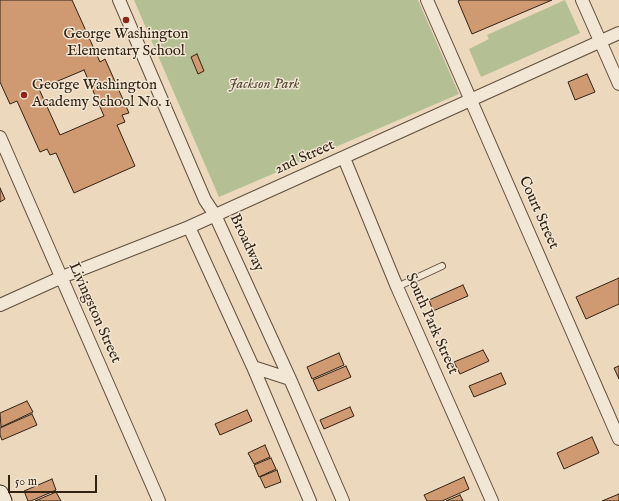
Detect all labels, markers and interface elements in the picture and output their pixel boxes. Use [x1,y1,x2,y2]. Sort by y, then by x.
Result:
marker: George Washington Elementary School [121,15,131,25]
place label: George Washington Elementary School [63,26,189,61]
park label: Jackson Park [228,76,300,94]
place label: George Washington Academy School No. 1 [32,77,170,112]
marker: George Washington Academy School No. 1 [19,90,29,100]
street label: 2nd Street [272,137,338,179]
street label: Court Street [514,174,562,252]
street label: Broadway [225,211,267,275]
street label: Livingston Street [64,260,124,366]
street label: South Park Street [401,271,461,377]
scale bar [10,467,99,493]
text: 50 m [15,474,37,489]

